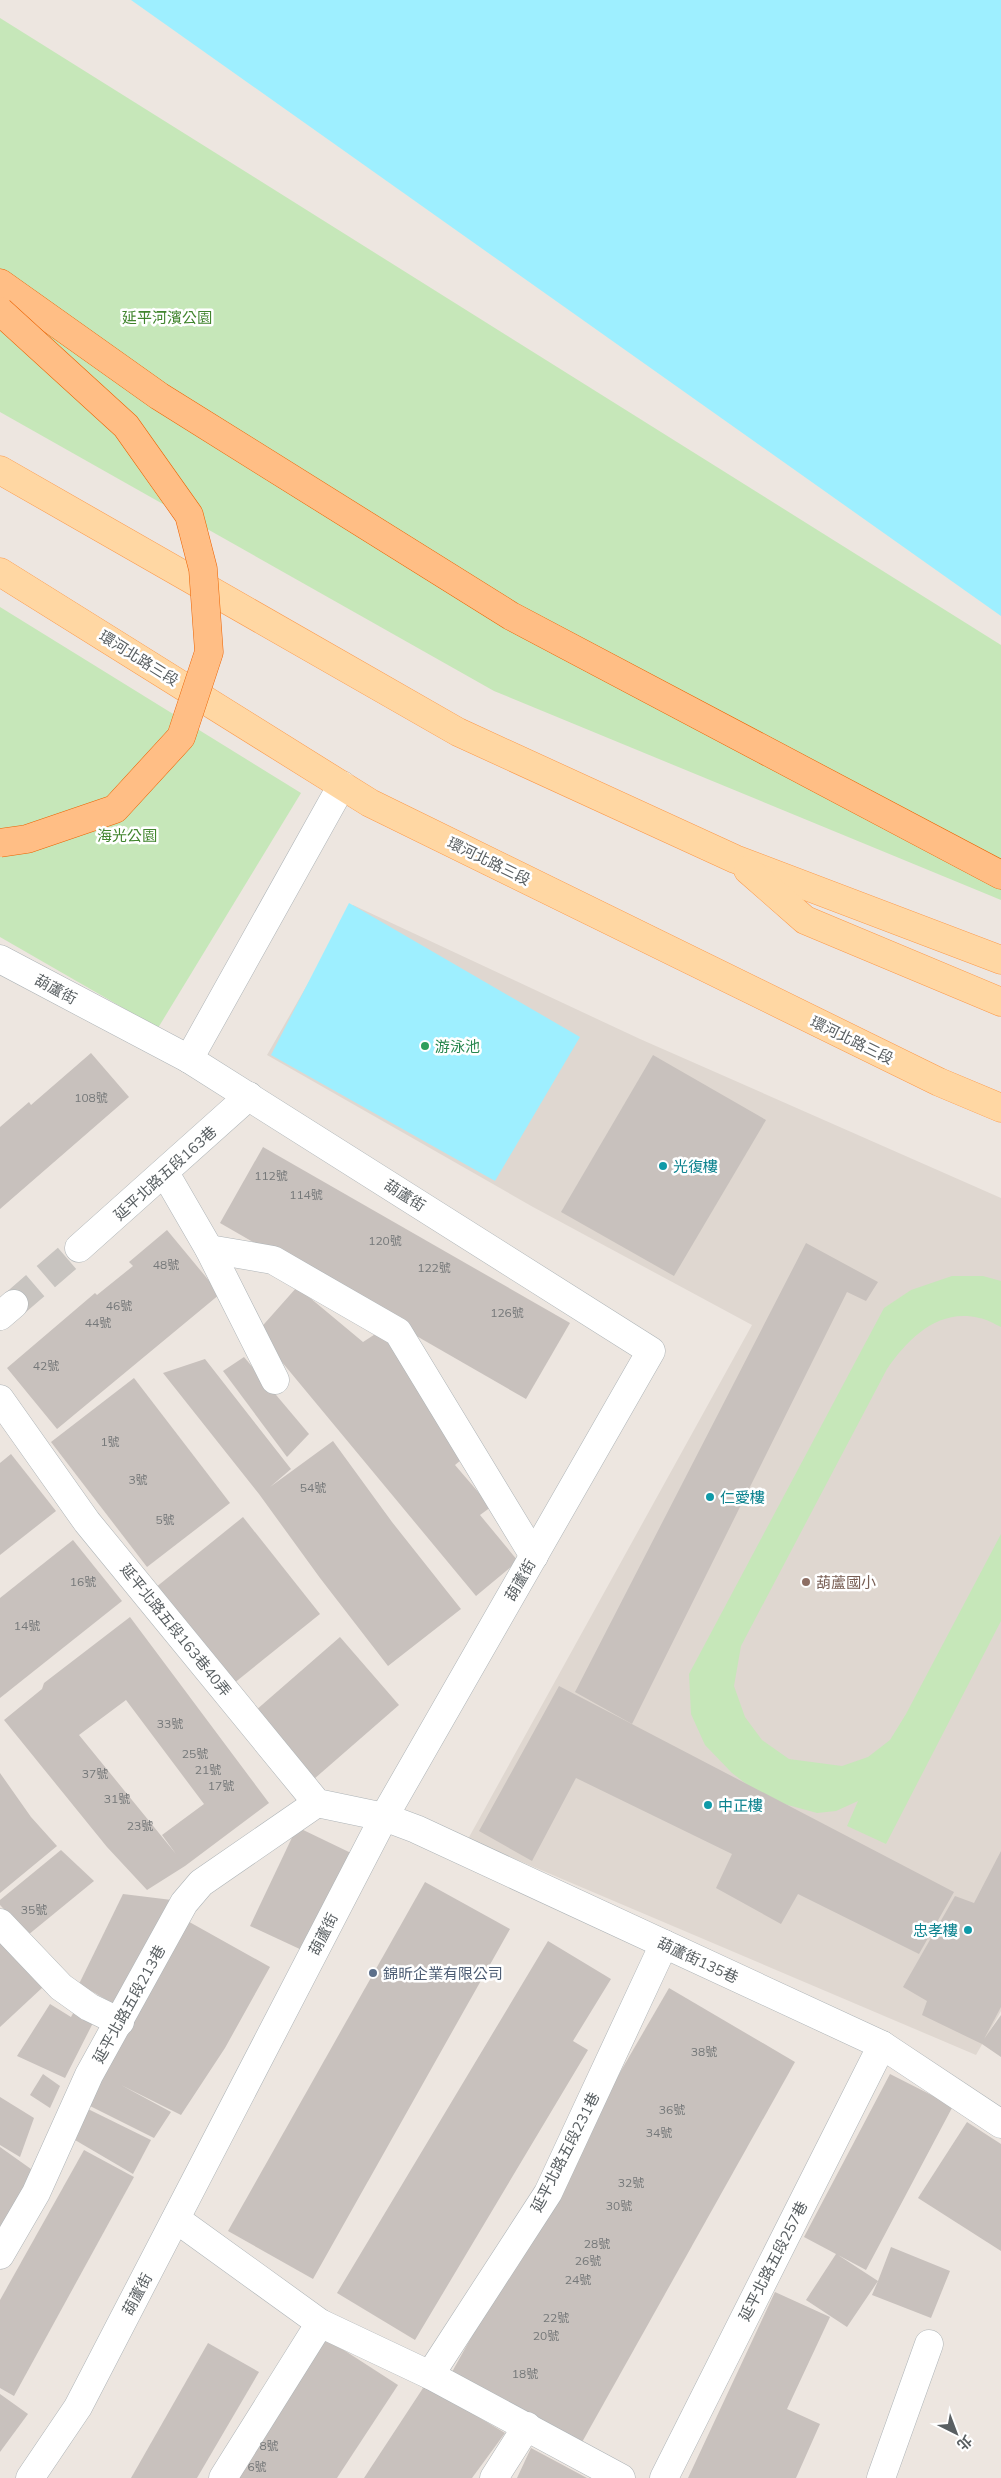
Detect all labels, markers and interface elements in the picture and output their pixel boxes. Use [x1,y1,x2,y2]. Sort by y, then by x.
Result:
park label: 延平河濱公園 [122,308,212,327]
street label: 環河北路三段 [96,626,182,690]
park label: 海光公園 [97,826,157,845]
street label: 環河北路三段 [444,833,534,889]
street label: 葫蘆街 [32,970,80,1008]
street label: 環河北路三段 [807,1012,897,1068]
place label: 游泳池 [435,1037,480,1056]
marker: 游泳池 [419,1040,431,1052]
house number: 108號 [74,1090,108,1105]
street label: 延平北路五段163巷 [110,1122,220,1224]
place label: 光復樓 [673,1157,718,1176]
marker: 光復樓 [657,1160,669,1172]
house number: 112號 [254,1168,288,1183]
street label: 葫蘆街 [381,1175,429,1215]
house number: 114號 [289,1187,323,1202]
house number: 120號 [368,1233,402,1248]
house number: 48號 [153,1257,179,1272]
house number: 122號 [417,1260,451,1275]
house number: 46號 [106,1298,132,1313]
house number: 126號 [490,1305,524,1320]
house number: 44號 [85,1315,111,1330]
house number: 42號 [33,1358,59,1373]
house number: 1號 [100,1434,120,1449]
house number: 3號 [128,1472,148,1487]
house number: 54號 [300,1480,326,1495]
place label: 仁愛樓 [720,1488,765,1507]
marker: 仁愛樓 [704,1491,716,1503]
house number: 5號 [155,1512,175,1527]
street label: 葫蘆街 [501,1556,539,1604]
street label: 延平北路五段163巷40弄 [117,1560,235,1700]
place label: 葫蘆國小 [816,1573,876,1592]
house number: 16號 [70,1574,96,1589]
marker: 葫蘆國小 [800,1576,812,1588]
house number: 14號 [14,1618,40,1633]
house number: 33號 [157,1716,183,1731]
house number: 25號 [182,1746,208,1761]
house number: 21號 [195,1762,221,1777]
house number: 37號 [82,1766,108,1781]
house number: 17號 [208,1778,234,1793]
house number: 31號 [104,1791,130,1806]
place label: 中正樓 [718,1796,763,1815]
marker: 中正樓 [702,1799,714,1811]
house number: 23號 [127,1818,153,1833]
house number: 35號 [21,1902,47,1917]
street label: 葫蘆街 [304,1910,342,1958]
place label: 忠孝樓 [913,1921,958,1940]
marker: 忠孝樓 [962,1924,974,1936]
street label: 葫蘆街135巷 [655,1933,741,1987]
street label: 延平北路五段213巷 [89,1942,169,2066]
place label: 錦昕企業有限公司 [383,1964,503,1983]
marker: 錦昕企業有限公司 [367,1967,379,1979]
house number: 38號 [691,2044,717,2059]
street label: 延平北路五段231巷 [527,2089,603,2215]
house number: 36號 [659,2102,685,2117]
house number: 34號 [646,2125,672,2140]
house number: 32號 [618,2175,644,2190]
house number: 30號 [606,2198,632,2213]
street label: 延平北路五段257巷 [735,2198,811,2324]
house number: 28號 [584,2236,610,2251]
house number: 26號 [575,2253,601,2268]
street label: 葫蘆街 [118,2270,156,2318]
house number: 24號 [565,2272,591,2287]
house number: 22號 [543,2310,569,2325]
house number: 20號 [533,2328,559,2343]
house number: 18號 [512,2366,538,2381]
north arrow [931,2408,981,2458]
text: 北 [953,2431,976,2454]
house number: 8號 [259,2438,279,2453]
house number: 6號 [247,2459,267,2474]

